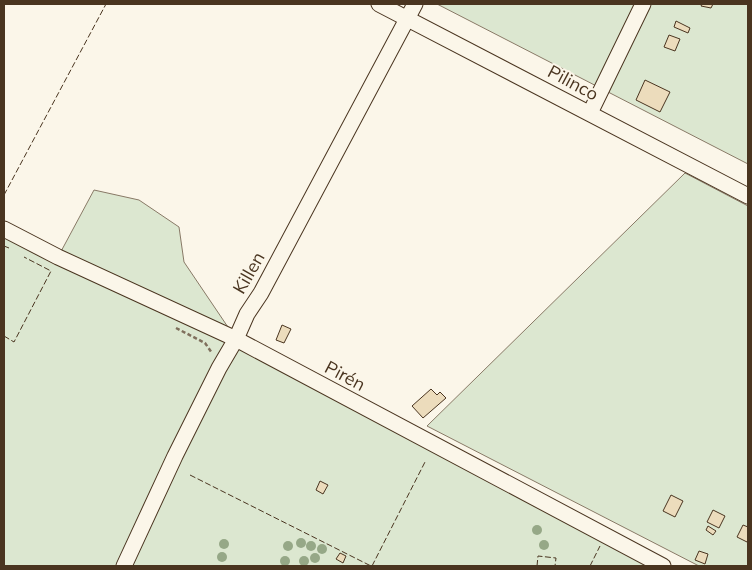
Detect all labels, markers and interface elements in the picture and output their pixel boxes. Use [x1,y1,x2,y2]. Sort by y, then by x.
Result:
street label: Pilinco [544,60,603,105]
street label: Killen [227,248,270,298]
street label: Pirén [321,355,370,396]

